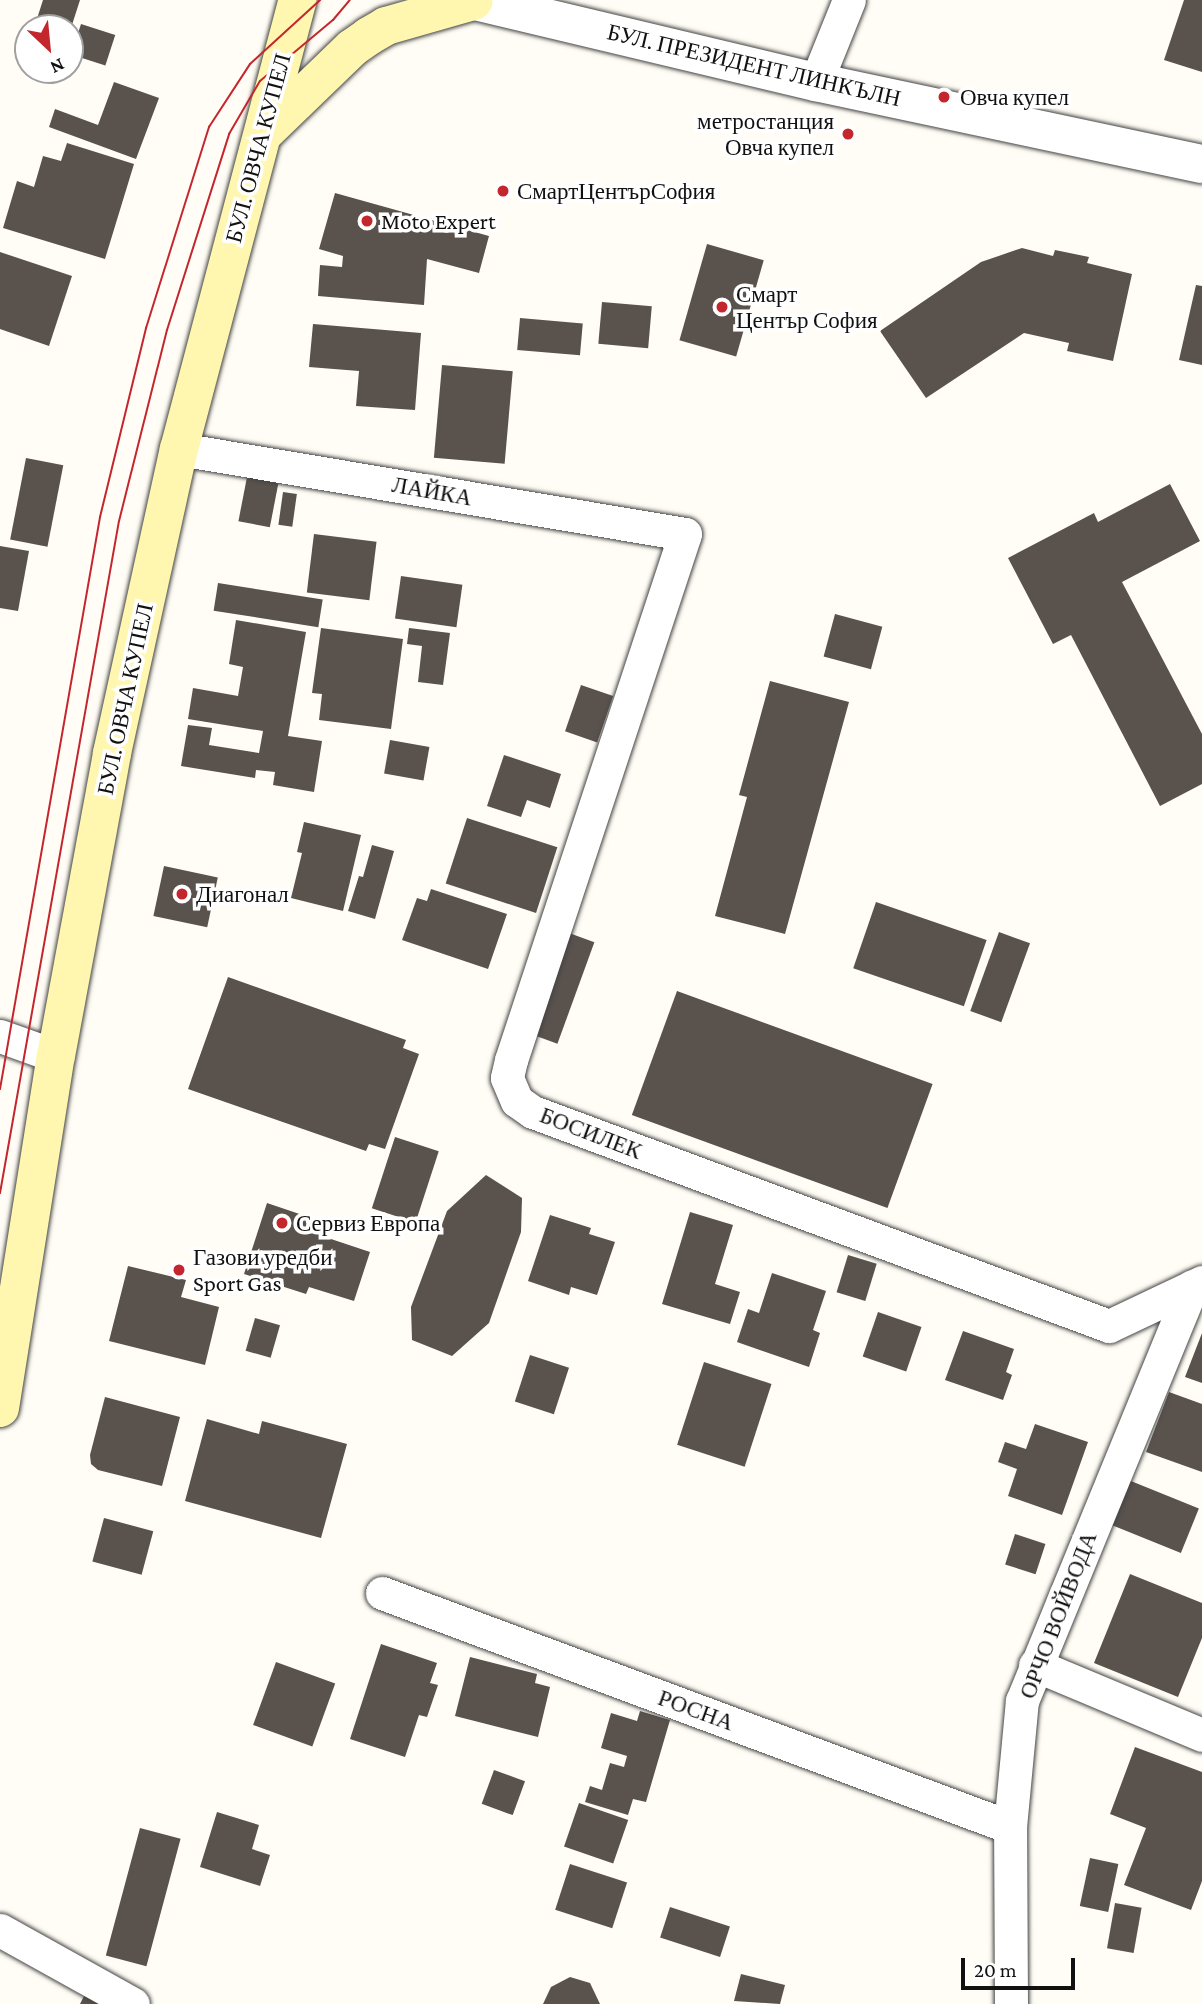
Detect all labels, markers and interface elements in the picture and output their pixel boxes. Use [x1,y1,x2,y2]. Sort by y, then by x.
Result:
north arrow [14,14,84,84]
street label: БУЛ. ПРЕЗИДЕНТ ЛИНКЪЛН [605,18,903,112]
street label: БУЛ. ОВЧА КУПЕЛ [219,50,297,246]
text: N [47,54,68,79]
place label: Овча купел [960,83,1069,111]
marker: Овча купел [934,87,954,107]
place label: метростанция Овча купел [697,107,834,161]
marker: метростанция Овча купел [840,126,856,142]
place label: СмартЦентърСофия [517,177,715,205]
marker: СмартЦентърСофия [495,183,511,199]
place label: Moto Expert [381,207,496,235]
marker: Moto Expert [359,213,375,229]
place label: Смарт Център София [736,280,878,334]
marker: Смарт Център София [714,299,730,315]
street label: ЛАЙКА [390,470,474,512]
street label: БУЛ. ОВЧА КУПЕЛ [91,601,159,797]
place label: Диагонал [196,880,289,908]
marker: Диагонал [174,886,190,902]
street label: БОСИЛЕК [536,1101,646,1165]
place label: Сервиз Европа [296,1209,440,1237]
marker: Сервиз Европа [274,1215,290,1231]
place label: Газови уредби Sport Gas [193,1243,332,1297]
marker: Газови уредби Sport Gas [171,1262,187,1278]
street label: ОРЧО ВОЙВОДА [1013,1527,1103,1703]
street label: РОСНА [654,1684,738,1736]
scale bar [964,1944,1078,1988]
text: 20 m [974,1958,1017,1982]

